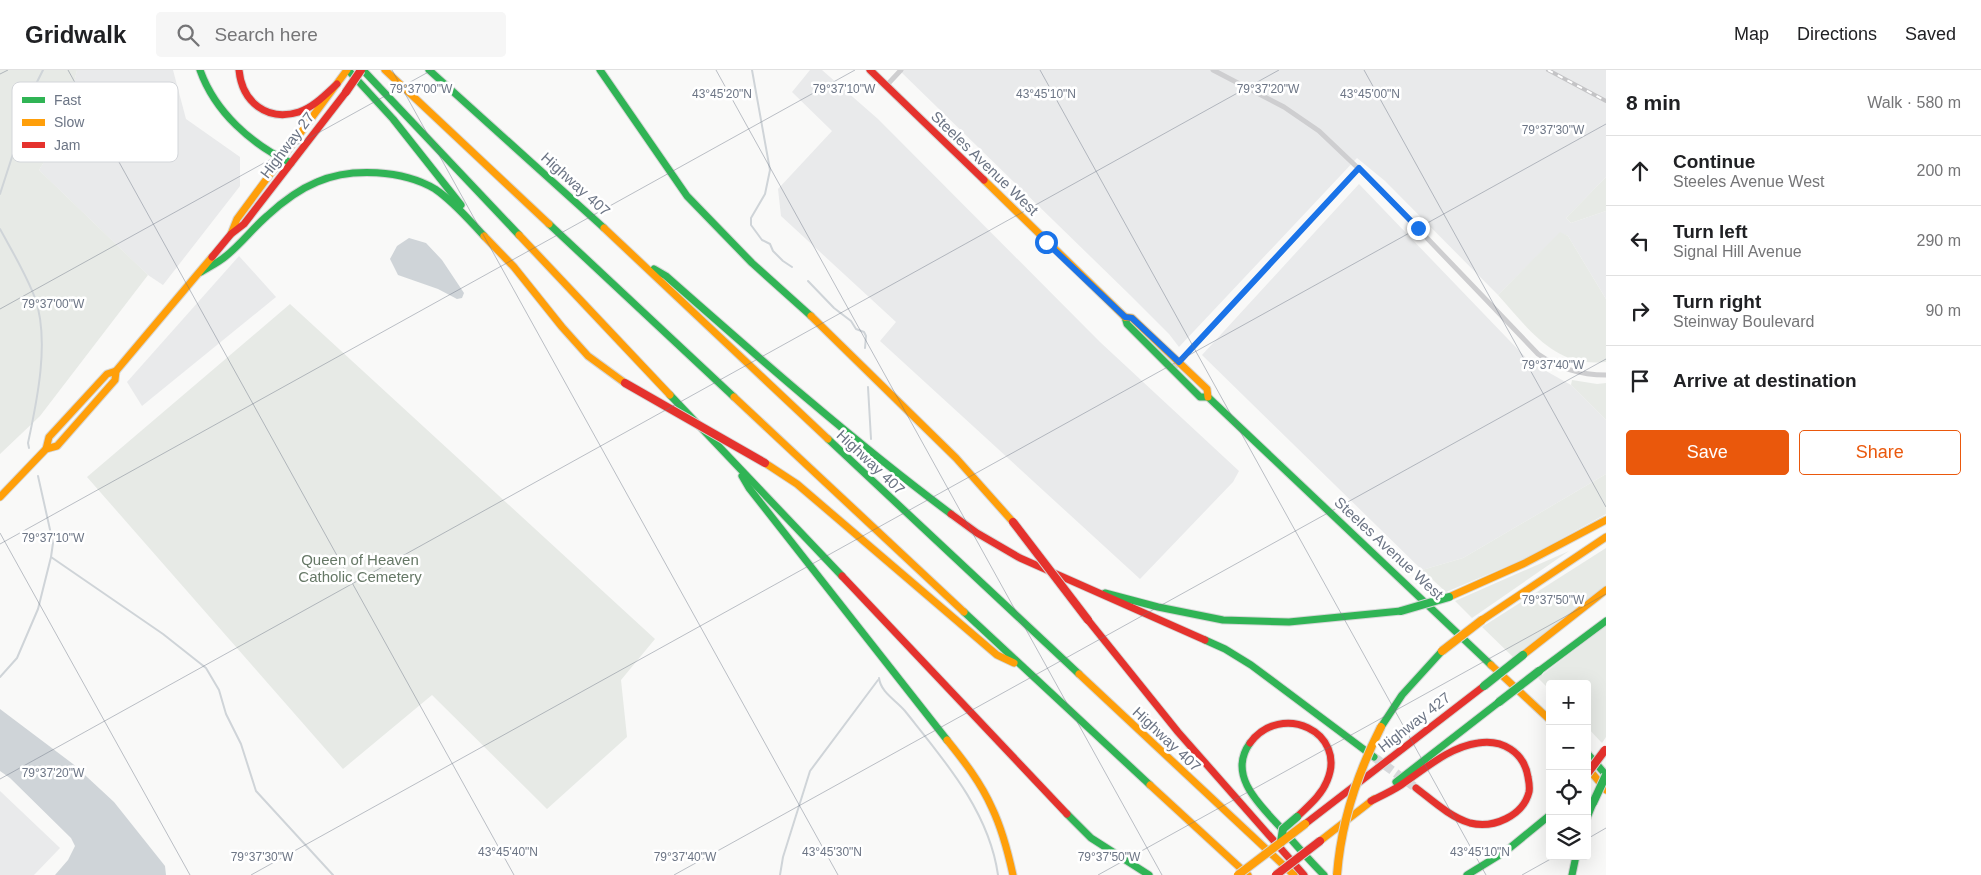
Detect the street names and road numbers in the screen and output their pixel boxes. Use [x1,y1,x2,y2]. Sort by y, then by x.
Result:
street label: Steeles Avenue West [928,108,1043,219]
street label: Highway 27 [257,109,317,181]
street label: Highway 407 [538,149,614,219]
street label: Highway 407 [833,426,909,498]
street label: Steeles Avenue West [1331,493,1447,603]
street label: Highway 427 [1375,689,1453,755]
street label: Highway 407 [1129,703,1205,775]

